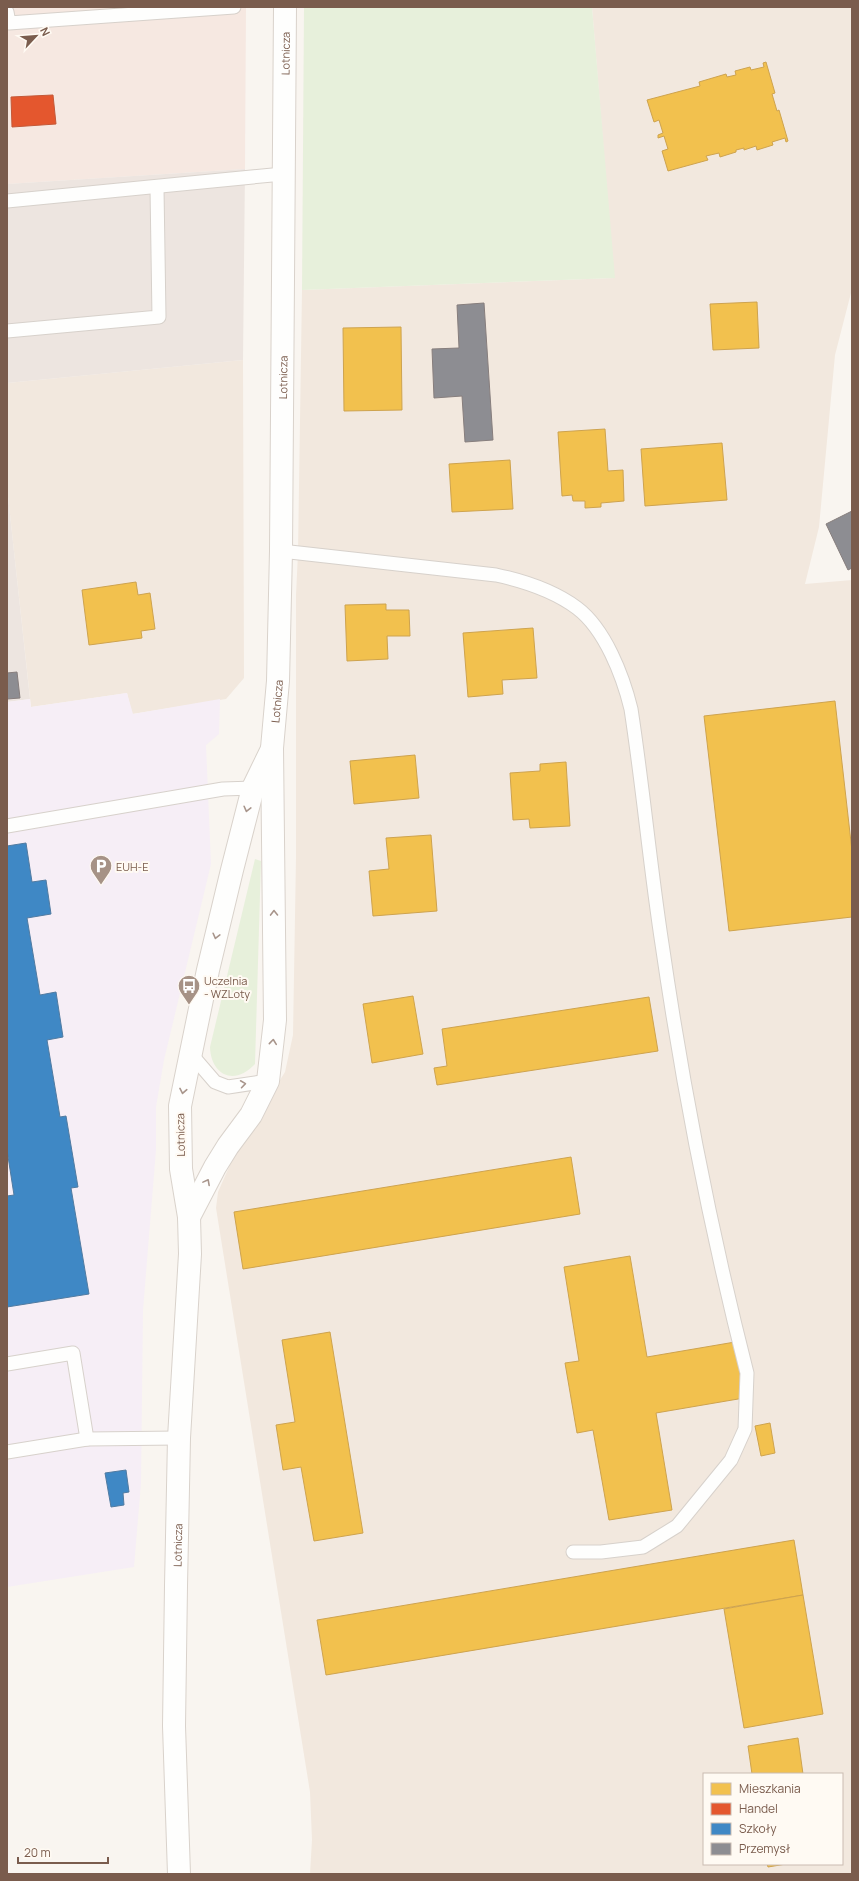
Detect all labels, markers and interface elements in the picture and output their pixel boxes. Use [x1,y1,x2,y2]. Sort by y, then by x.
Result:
north arrow [16,16,56,56]
text: N [37,25,54,38]
street label: Lotnicza [277,32,292,75]
street label: Lotnicza [275,356,290,399]
street label: Lotnicza [267,679,286,724]
one-way arrow [243,806,252,813]
parking icon: EUH-E [88,853,114,886]
place label: EUH-E [116,859,148,874]
one-way arrow [270,910,278,916]
one-way arrow [213,933,221,939]
bus stop icon: Uczelnia - WZLoty [176,973,202,1006]
place label: Uczelnia - WZLoty [204,973,250,1001]
one-way arrow [268,1039,277,1046]
one-way arrow [240,1080,246,1089]
one-way arrow [179,1088,188,1095]
street label: Lotnicza [172,1113,188,1157]
one-way arrow [203,1179,210,1186]
street label: Lotnicza [169,1523,185,1567]
legend [703,1773,843,1865]
text: Mieszkania [739,1780,801,1797]
text: Handel [739,1800,778,1817]
text: Szkoły [739,1820,777,1837]
scale bar [18,1839,108,1865]
text: Przemysł [739,1840,791,1857]
text: 20 m [24,1844,51,1861]

